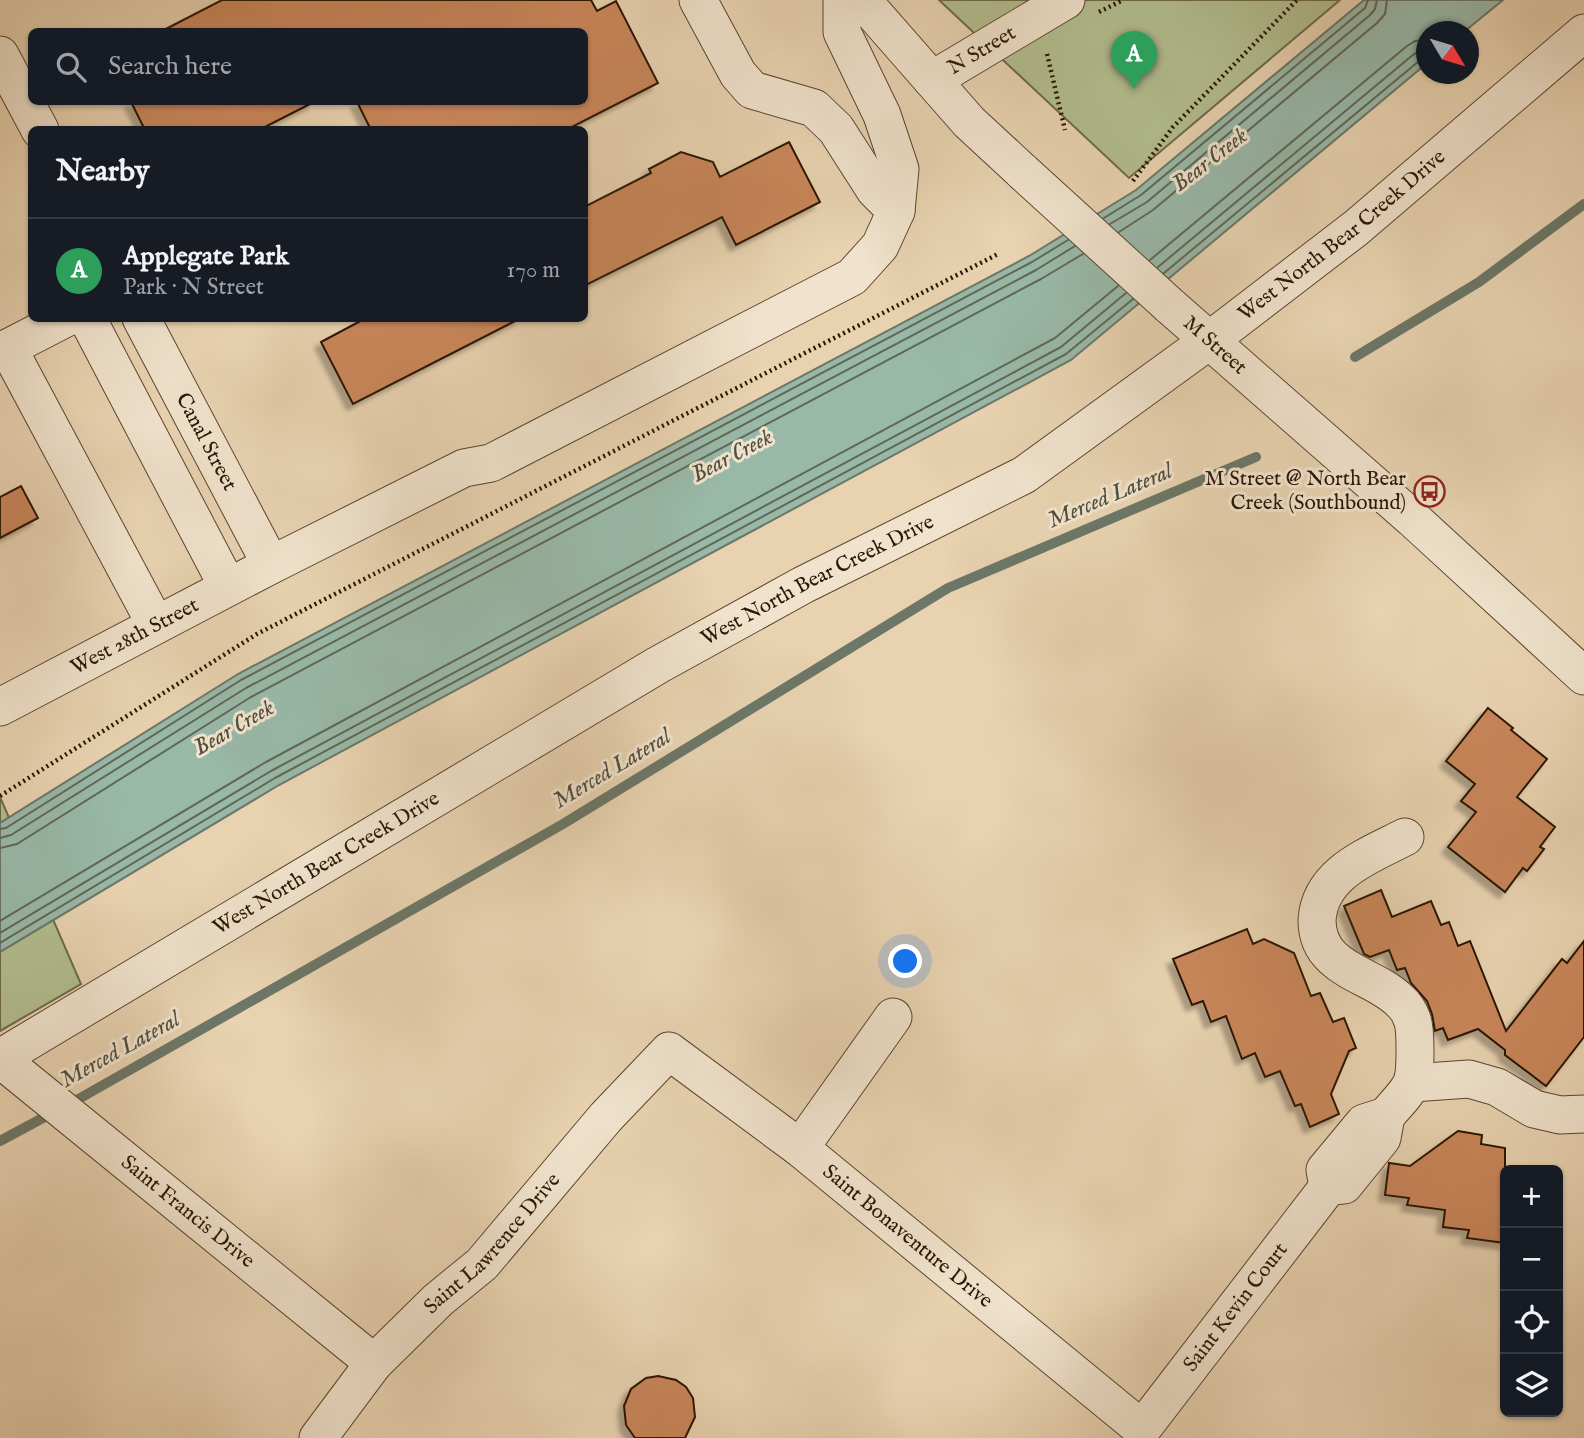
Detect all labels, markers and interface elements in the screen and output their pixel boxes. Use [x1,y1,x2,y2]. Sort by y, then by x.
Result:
street label: N Street [943,19,1021,81]
north arrow [1416,21,1479,84]
search box [28,28,588,105]
pin: A [1111,31,1157,89]
icon: search [52,48,90,86]
text: Search here [108,50,232,83]
water label: Bear Creek [1166,121,1254,199]
street label: West North Bear Creek Drive [1233,144,1452,327]
text: Nearby [56,153,149,191]
text: Applegate Park [123,240,289,273]
text: A [71,256,87,285]
text: 170 m [507,256,560,285]
text: Park · N Street [123,273,264,302]
street label: M Street [1177,310,1253,381]
street label: Canal Street [169,388,243,495]
water label: Bear Creek [686,423,778,489]
water label: Merced Lateral [1043,456,1178,535]
place label: M Street @ North Bear Creek (Southbound) [1205,466,1406,517]
bus stop icon: M Street @ North Bear Creek (Southbound) [1412,474,1446,508]
street label: West North Bear Creek Drive [696,508,939,652]
street label: West 28th Street [66,592,203,681]
water label: Bear Creek [189,693,279,763]
water label: Merced Lateral [548,722,678,816]
street label: West North Bear Creek Drive [208,785,445,941]
your location [888,944,922,978]
water label: Merced Lateral [55,1004,186,1095]
street label: Saint Francis Drive [115,1149,261,1274]
street label: Saint Bonaventure Drive [817,1158,999,1315]
map controls [1500,1165,1563,1417]
button: + [1500,1165,1563,1228]
street label: Saint Lawrence Drive [418,1167,567,1320]
button: − [1500,1228,1563,1291]
street label: Saint Kevin Court [1177,1237,1294,1377]
button: locate [1500,1291,1563,1354]
button: layers [1500,1354,1563,1417]

